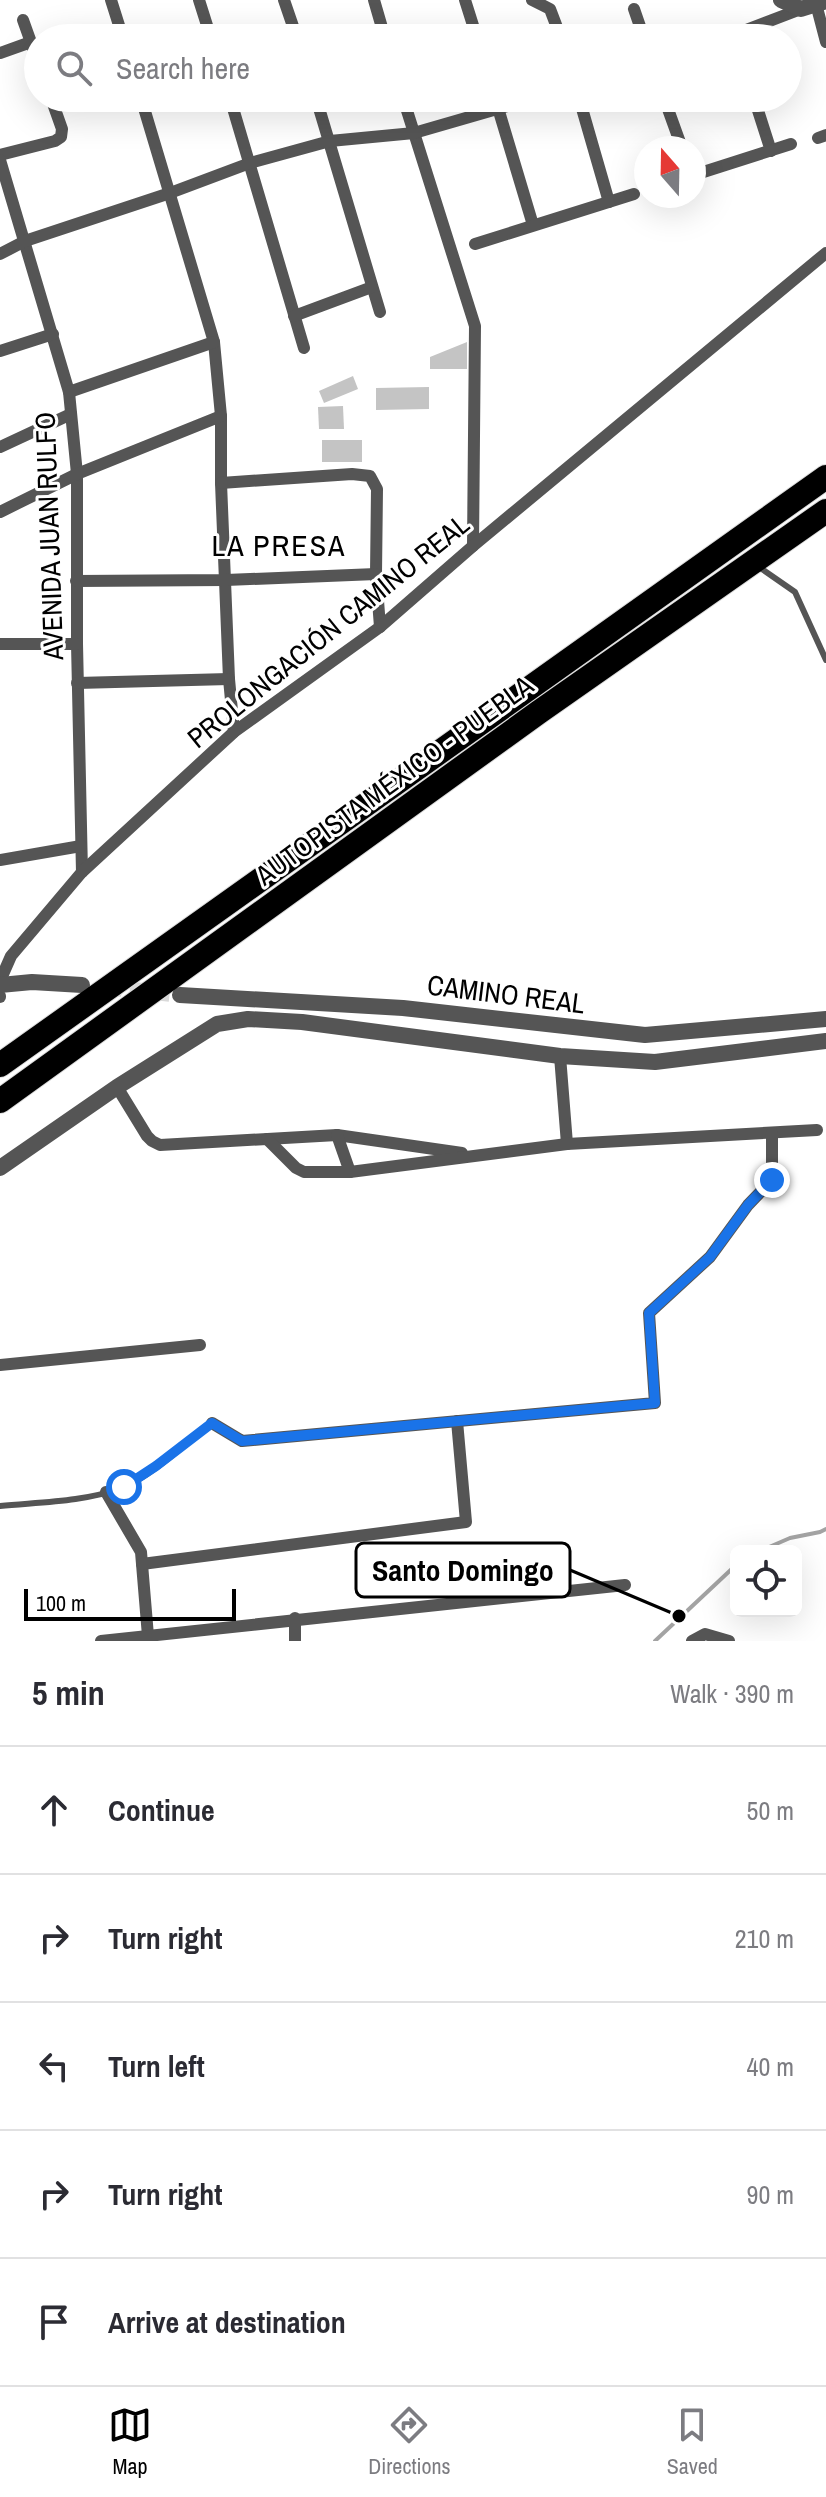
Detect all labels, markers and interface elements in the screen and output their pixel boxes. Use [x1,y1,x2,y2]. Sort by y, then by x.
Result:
search box [24,24,802,112]
icon: search [52,46,96,90]
text: Search here [116,48,250,88]
north arrow [634,136,706,208]
street label: AVENIDA JUAN RULFO [26,411,72,662]
street label: PROLONGACIÓN CAMINO REAL [179,505,477,757]
district label: LA PRESA [212,525,346,565]
street label: AUTOPISTA MÉXICO - PUEBLA [247,666,541,894]
street label: CAMINO REAL [425,966,587,1023]
route end [754,1162,790,1198]
route start [106,1469,142,1505]
callout: Santo Domingo [356,1543,570,1597]
map controls [730,1545,802,1617]
button: locate [730,1545,802,1617]
text: Santo Domingo [372,1550,554,1590]
scale bar [24,1585,236,1621]
text: 100 m [36,1588,86,1618]
text: 5 min [32,1670,105,1716]
text: Walk · 390 m [670,1676,794,1711]
icon: ahead [32,1788,76,1832]
text: Continue [108,1790,215,1830]
text: 50 m [747,1793,794,1828]
icon: right [32,1916,76,1960]
text: Turn right [108,1918,222,1958]
text: 210 m [735,1921,794,1956]
icon: left [32,2044,76,2088]
text: Turn left [108,2046,205,2086]
text: 40 m [747,2049,794,2084]
icon: right [32,2172,76,2216]
text: Turn right [108,2174,222,2214]
text: 90 m [747,2177,794,2212]
icon: arrive [32,2300,76,2344]
text: Arrive at destination [108,2302,346,2342]
tab: Map [108,2403,152,2481]
tab: Directions [368,2403,451,2481]
tab: Saved [667,2403,718,2481]

